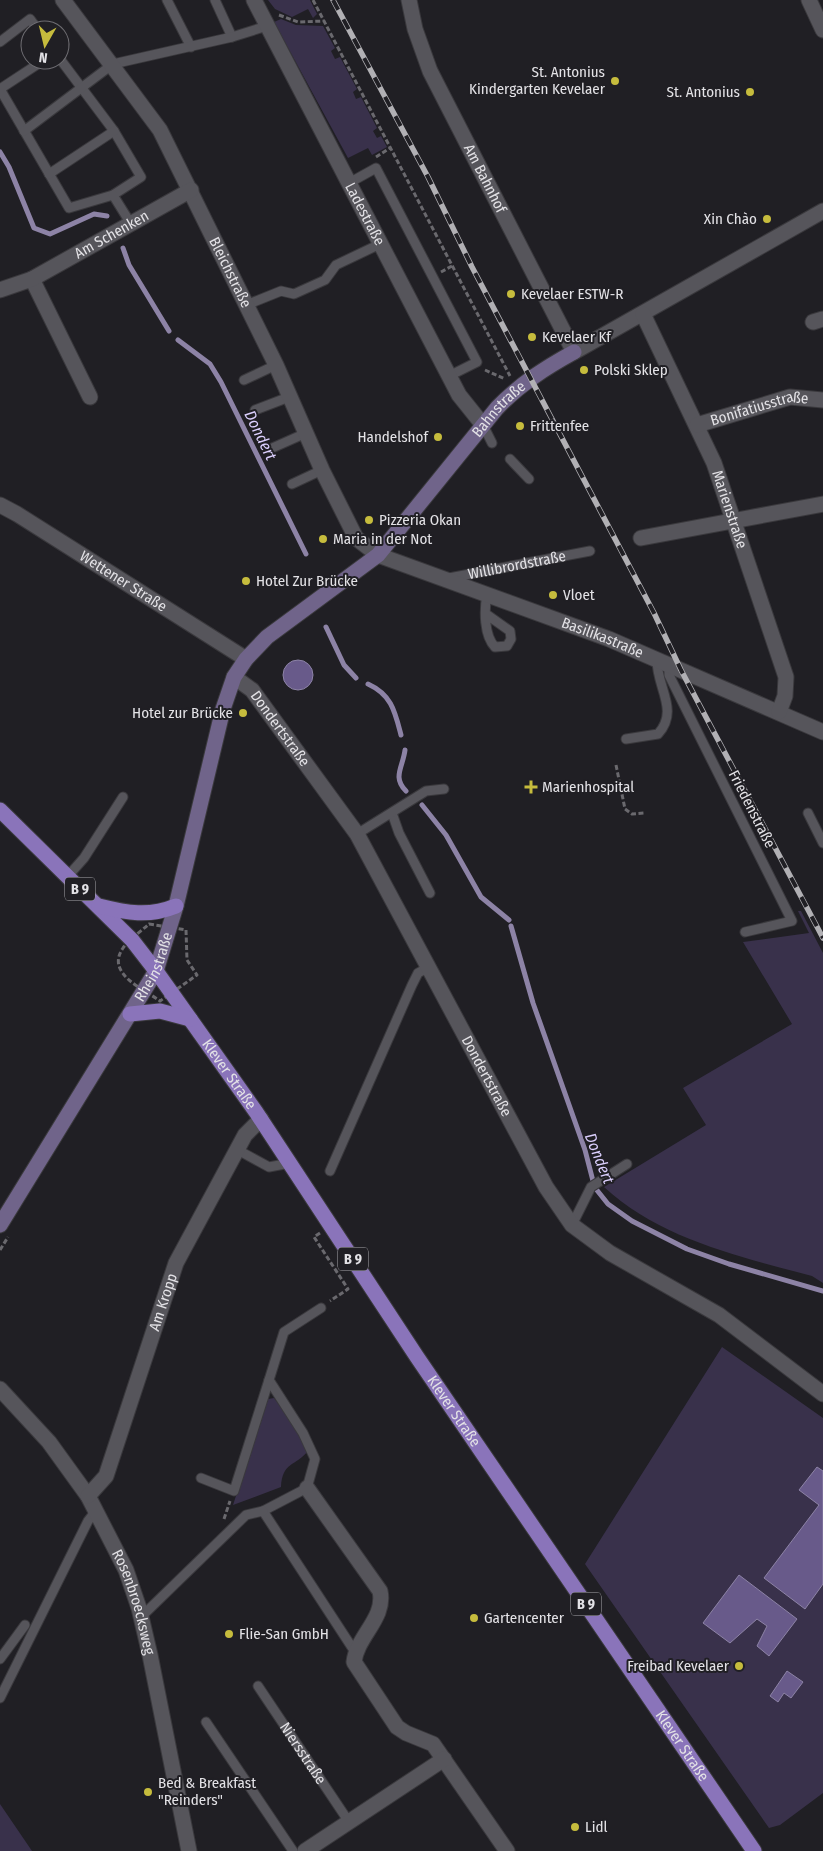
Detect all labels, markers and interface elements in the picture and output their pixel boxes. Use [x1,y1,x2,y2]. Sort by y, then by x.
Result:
north arrow [20,20,70,70]
text: N [38,48,49,66]
place label: St. Antonius Kindergarten Kevelaer [469,63,606,98]
marker: St. Antonius Kindergarten Kevelaer [609,75,621,87]
place label: St. Antonius [667,83,740,101]
marker: St. Antonius [744,86,756,98]
street label: Am Bahnhof [460,141,511,217]
street label: Ladestraße [341,179,389,248]
street label: Am Schenken [71,207,152,262]
place label: Xin Chào [704,210,757,228]
marker: Xin Chào [761,213,773,225]
street label: Bleichstraße [205,234,255,311]
place label: Kevelaer ESTW-R [521,285,623,303]
marker: Kevelaer ESTW-R [505,288,517,300]
place label: Kevelaer Kf [542,328,612,346]
marker: Kevelaer Kf [526,331,538,343]
place label: Polski Sklep [594,361,668,379]
marker: Polski Sklep [578,364,590,376]
street label: Bahnstraße [468,377,529,441]
street label: Bonifatiusstraße [708,388,809,429]
water label: Dondert [240,407,281,464]
place label: Frittenfee [530,417,589,435]
marker: Frittenfee [514,420,526,432]
place label: Handelshof [357,428,429,446]
marker: Handelshof [432,431,444,443]
street label: Marienstraße [708,468,751,551]
place label: Pizzeria Okan [379,511,461,529]
marker: Pizzeria Okan [363,514,375,526]
place label: Maria in der Not [333,530,432,548]
marker: Maria in der Not [317,533,329,545]
street label: Wettener Straße [76,547,170,616]
street label: Willibrordstraße [466,547,567,583]
place label: Hotel Zur Brücke [256,572,358,590]
marker: Hotel Zur Brücke [240,575,252,587]
place label: Vloet [563,586,595,604]
marker: Vloet [547,589,559,601]
street label: Basilikastraße [559,614,646,662]
street label: Dondertstraße [247,687,314,770]
place label: Hotel zur Brücke [132,704,233,722]
marker: Hotel zur Brücke [237,707,249,719]
street label: Friedenstraße [725,767,779,851]
place label: Marienhospital [542,778,634,796]
marker: Marienhospital [524,780,538,794]
road number: B 9 [65,878,95,901]
street label: Rheinstraße [130,930,176,1005]
street label: Dondertstraße [458,1033,516,1120]
street label: Klever Straße [198,1036,260,1113]
water label: Dondert [581,1130,619,1187]
road number: B 9 [338,1248,368,1270]
street label: Am Kropp [145,1271,181,1333]
street label: Klever Straße [423,1372,484,1450]
street label: Rosenbroecksweg [108,1546,159,1656]
road number: B 9 [571,1592,601,1616]
place label: Gartencenter [484,1609,565,1627]
marker: Gartencenter [468,1612,480,1624]
place label: Flie-San GmbH [239,1625,329,1643]
marker: Flie-San GmbH [223,1628,235,1640]
place label: Freibad Kevelaer [627,1657,730,1675]
marker: Freibad Kevelaer [733,1660,745,1672]
street label: Klever Straße [652,1707,713,1785]
street label: Niersstraße [276,1719,330,1788]
place label: Bed & Breakfast "Reinders" [158,1774,256,1809]
marker: Bed & Breakfast "Reinders" [142,1786,154,1798]
place label: Lidl [585,1818,607,1836]
marker: Lidl [569,1821,581,1833]

